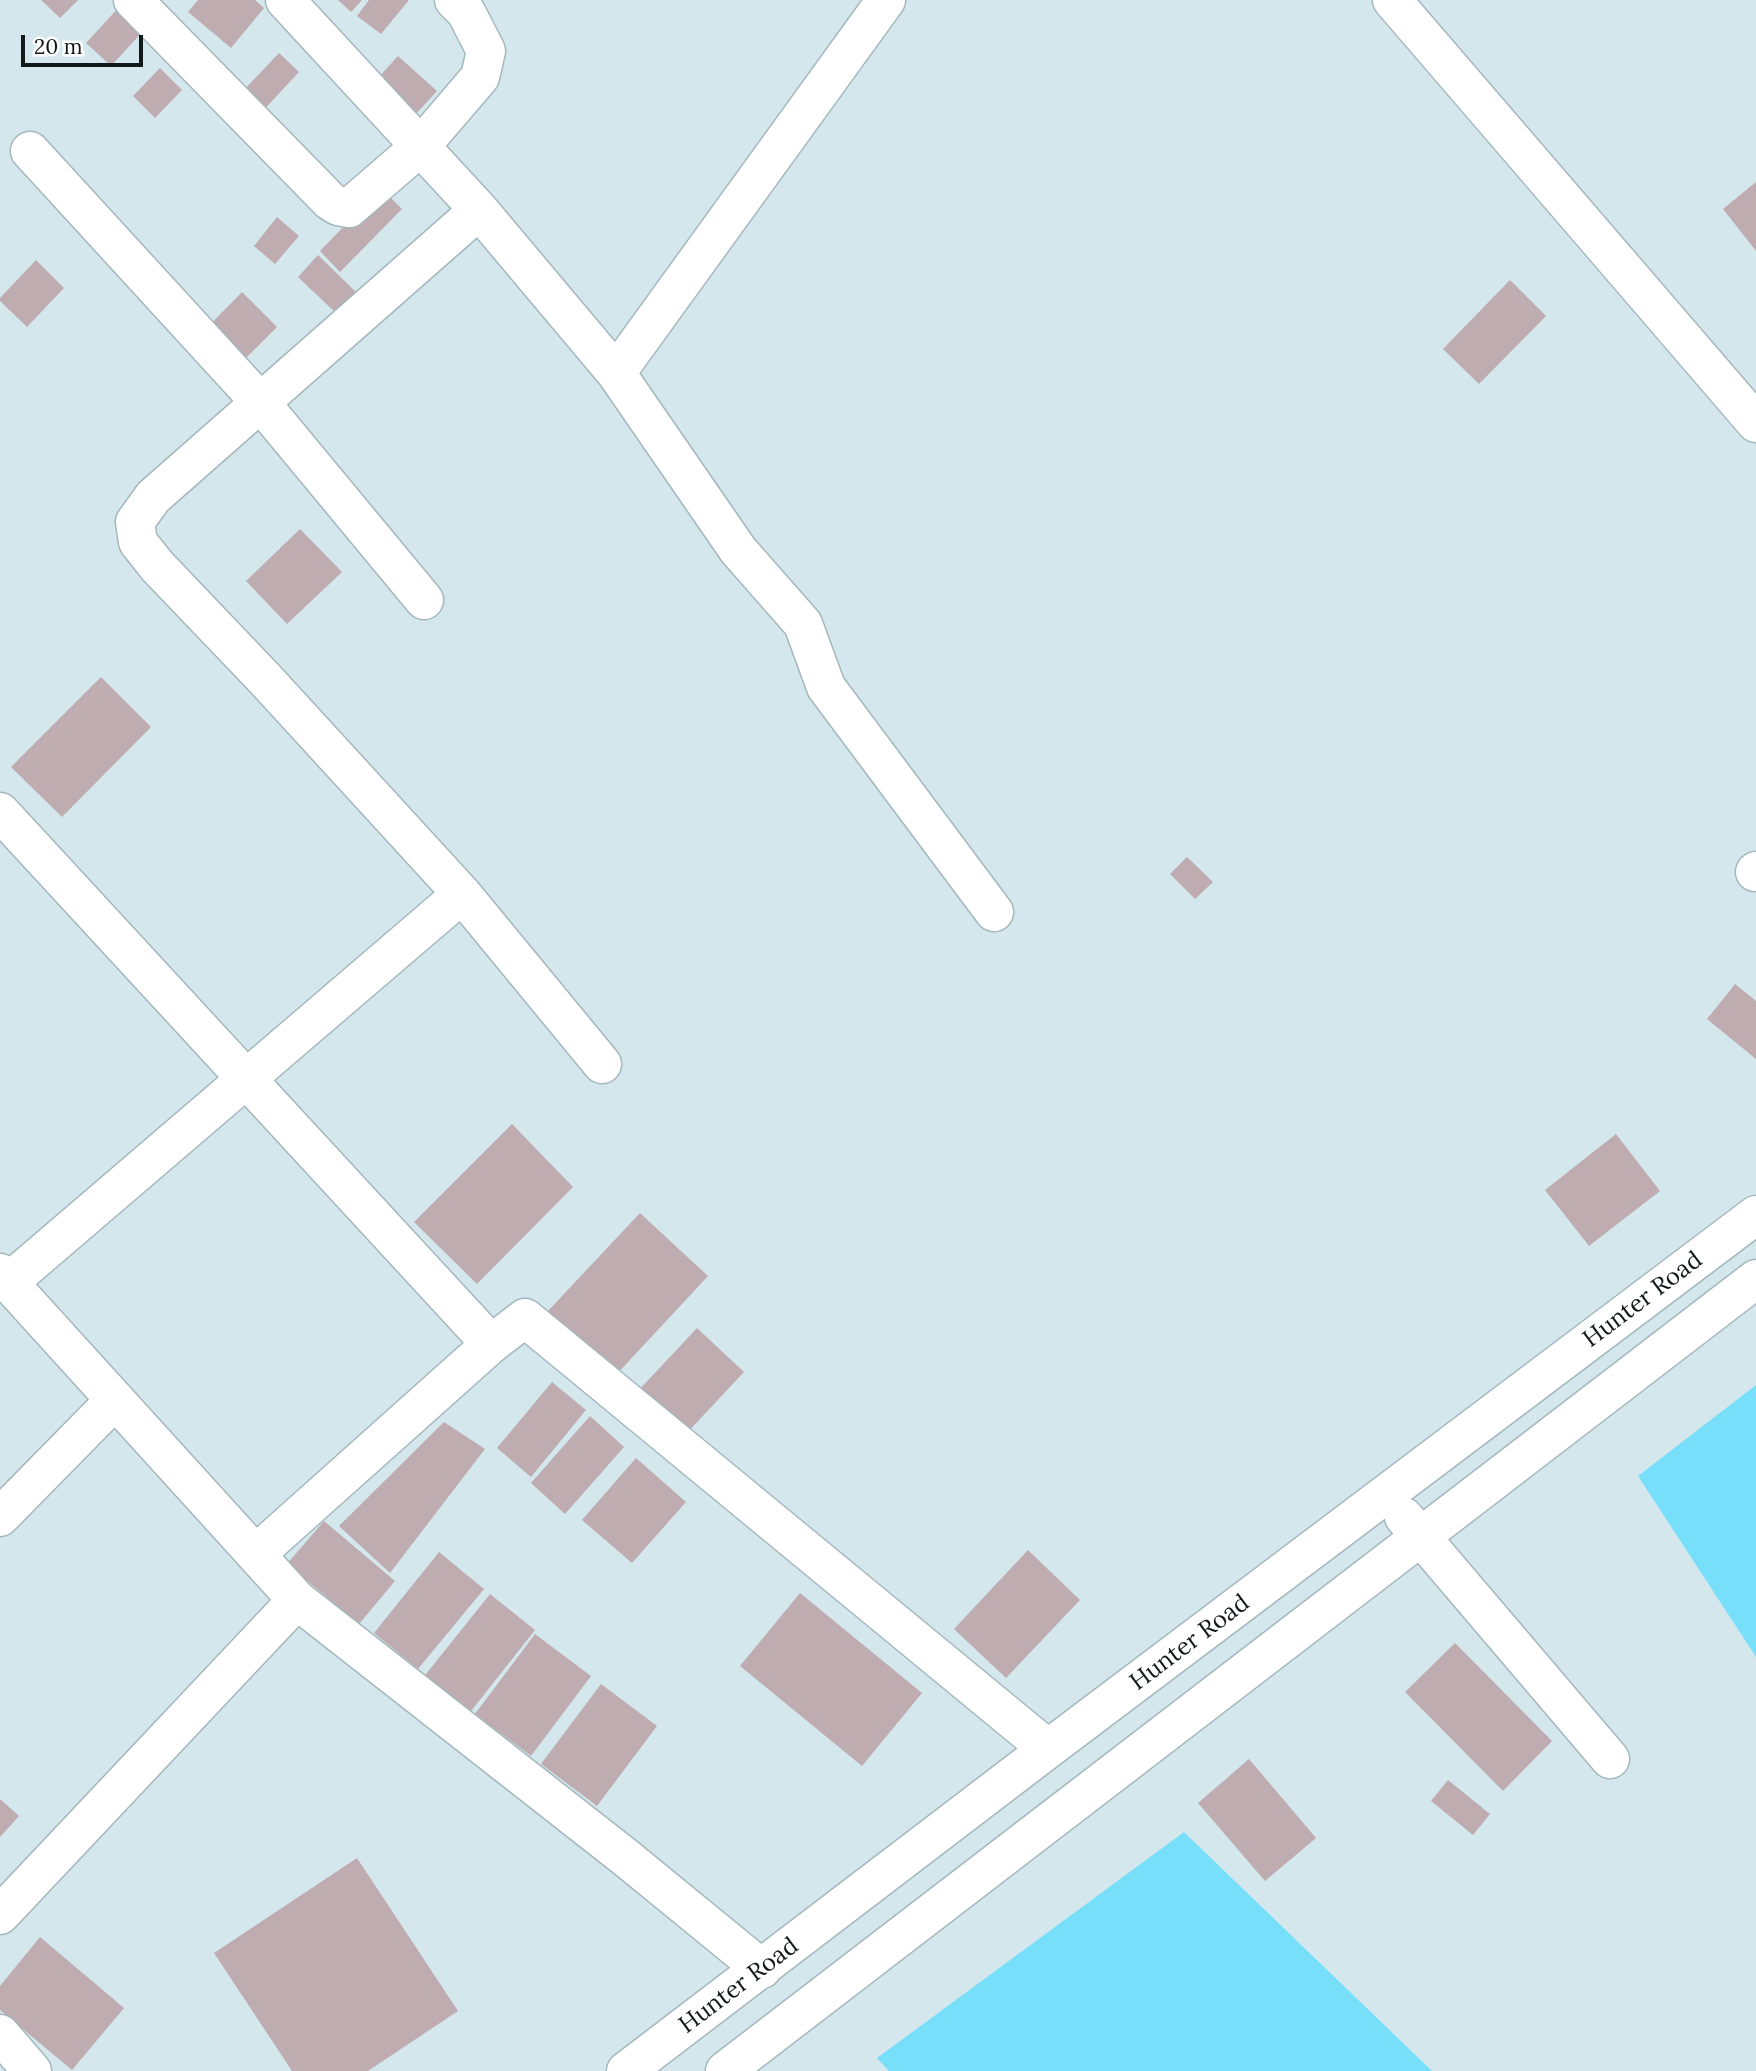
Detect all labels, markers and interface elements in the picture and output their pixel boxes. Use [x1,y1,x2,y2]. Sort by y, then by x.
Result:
scale bar [24,21,147,65]
text: 20 m [34,33,83,60]
street label: Hunter Road [1578,1246,1708,1354]
street label: Hunter Road [1125,1589,1255,1697]
street label: Hunter Road [674,1932,804,2040]

